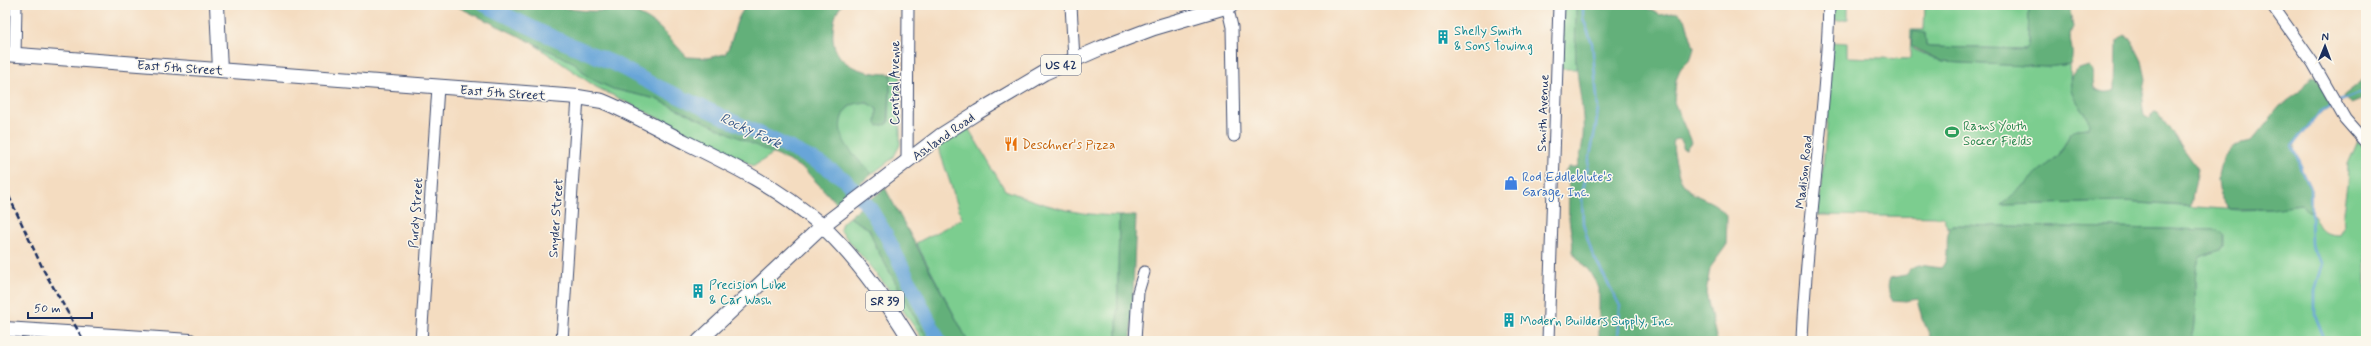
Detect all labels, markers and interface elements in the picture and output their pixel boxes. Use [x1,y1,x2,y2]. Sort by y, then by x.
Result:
place label: Shelly Smith & Sons Towing [1454,23,1533,55]
north arrow [2305,26,2345,66]
building icon: Shelly Smith & Sons Towing [1435,29,1451,45]
text: N [2321,30,2329,44]
street label: Central Avenue [887,41,904,125]
road number: US 42 [1041,55,1081,75]
street label: East 5th Street [136,57,224,80]
street label: Smith Avenue [1534,74,1553,152]
street label: East 5th Street [459,82,547,105]
water label: Rocky Fork [717,109,785,153]
street label: Ashland Road [909,109,979,165]
place label: Rams Youth Soccer Fields [1963,118,2032,150]
sports icon: Rams Youth Soccer Fields [1944,124,1960,140]
street label: Madison Road [1792,134,1817,210]
restaurant icon: Deschner's Pizza [1003,136,1019,152]
place label: Deschner's Pizza [1022,137,1115,154]
place label: Rod Eddleblute's Garage, Inc. [1522,169,1612,202]
shop icon: Rod Eddleblute's Garage, Inc. [1503,175,1519,191]
street label: Purdy Street [406,177,427,249]
street label: Snyder Street [545,178,568,258]
place label: Precision Lube & Car Wash [709,277,787,309]
building icon: Precision Lube & Car Wash [690,283,706,299]
road number: SR 39 [866,291,904,311]
scale bar [28,294,92,320]
text: 50 m [34,301,61,317]
building icon: Modern Builders Supply, Inc. [1501,312,1517,328]
place label: Modern Builders Supply, Inc. [1520,313,1674,330]

